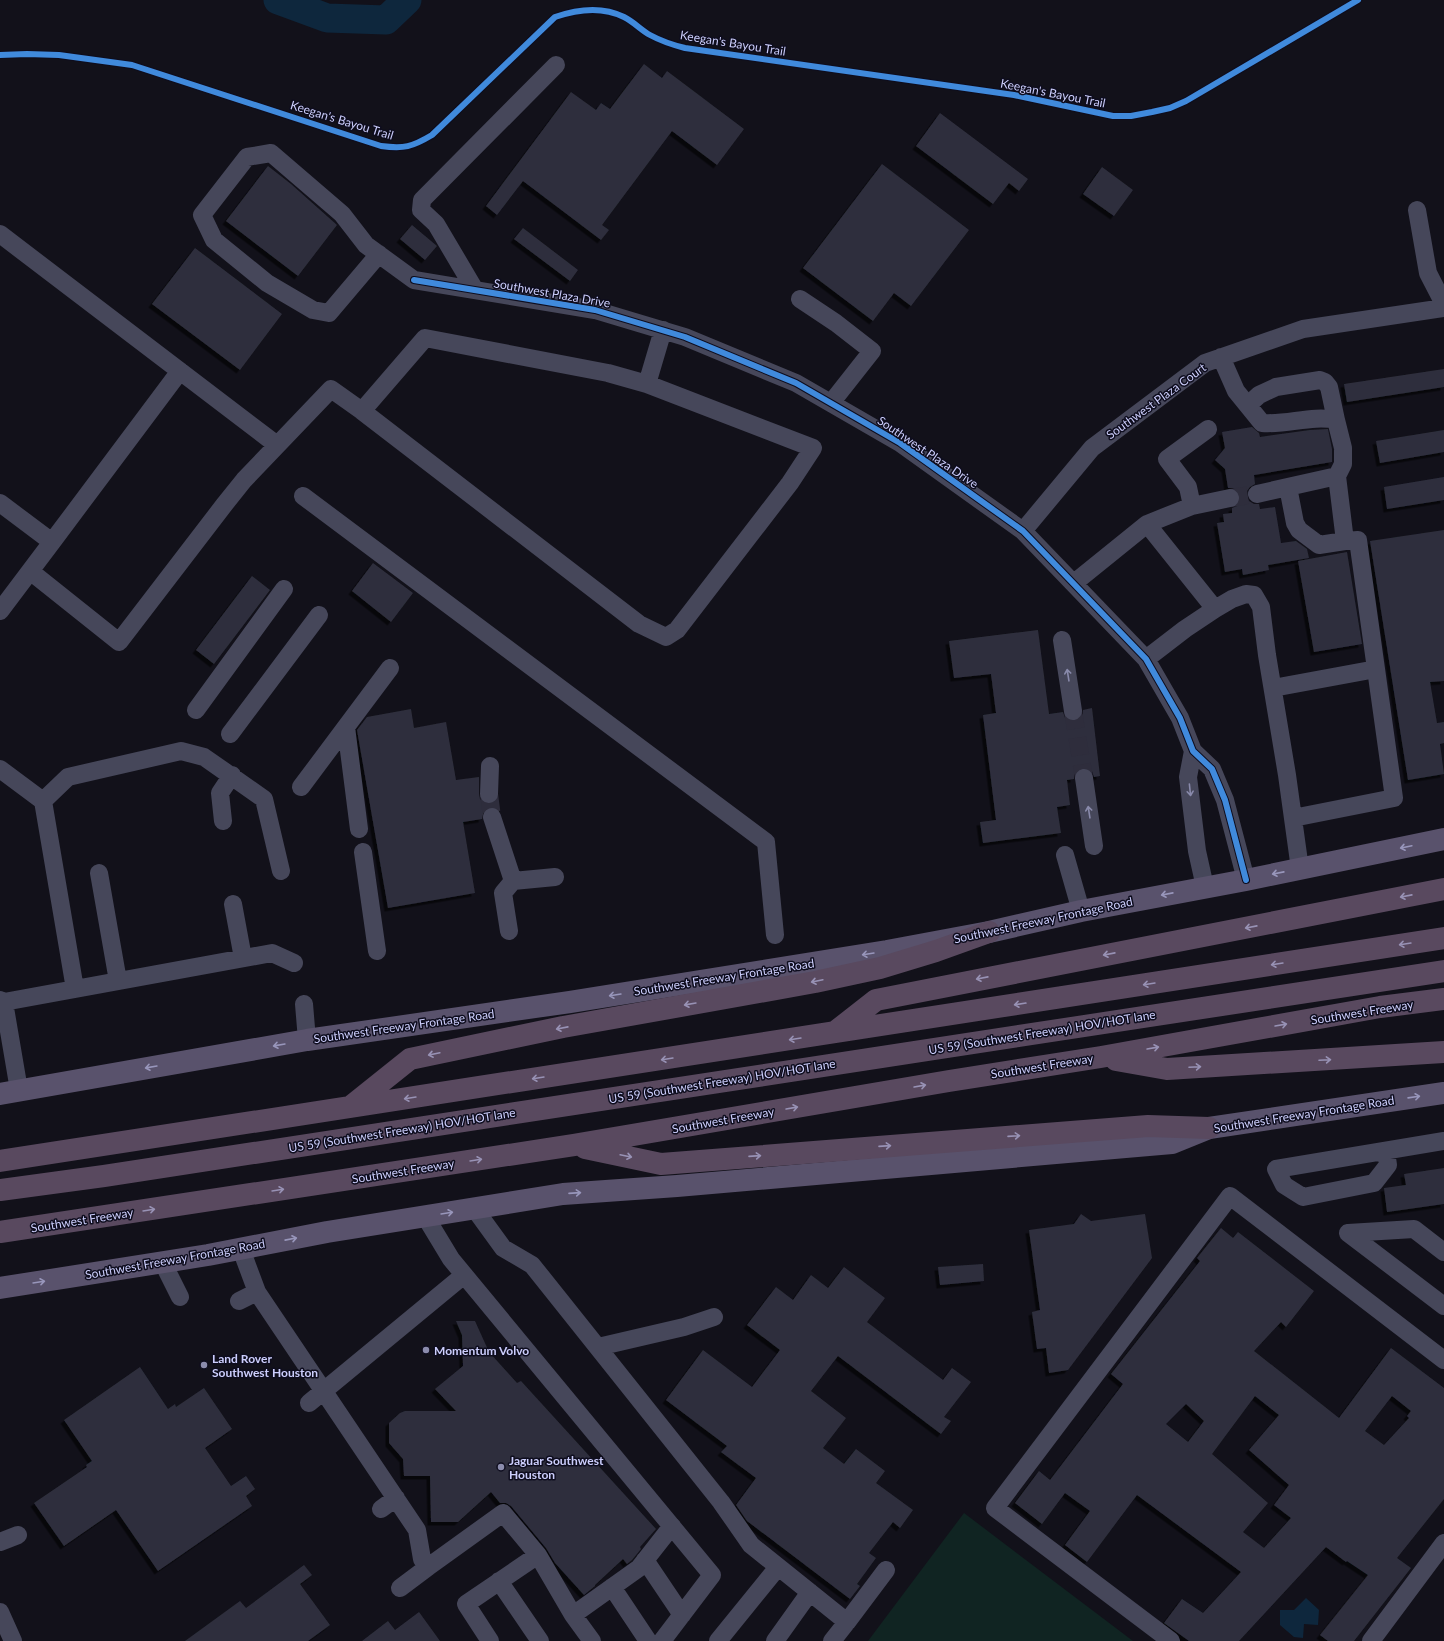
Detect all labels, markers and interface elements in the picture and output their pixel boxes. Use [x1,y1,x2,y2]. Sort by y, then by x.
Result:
street label: Keegan's Bayou Trail [679,27,787,59]
street label: Keegan's Bayou Trail [999,75,1107,111]
street label: Keegan's Bayou Trail [289,97,395,143]
street label: Southwest Plaza Drive [492,275,612,311]
street label: Southwest Plaza Court [1103,359,1209,442]
street label: Southwest Plaza Drive [875,413,981,491]
one-way arrow [1063,669,1071,682]
one-way arrow [1186,783,1194,796]
one-way arrow [1085,806,1093,819]
one-way arrow [1400,844,1413,852]
one-way arrow [1272,870,1285,878]
one-way arrow [1161,891,1174,899]
one-way arrow [1400,893,1413,901]
street label: Southwest Freeway Frontage Road [952,894,1134,946]
one-way arrow [1245,923,1258,931]
one-way arrow [1399,940,1412,948]
one-way arrow [862,950,875,958]
one-way arrow [1103,950,1116,958]
street label: Southwest Freeway Frontage Road [633,955,815,999]
one-way arrow [1271,960,1284,968]
one-way arrow [975,975,988,983]
one-way arrow [811,978,824,986]
one-way arrow [1143,980,1156,988]
one-way arrow [609,991,622,999]
street label: Southwest Freeway [1310,996,1415,1028]
one-way arrow [1014,1000,1027,1008]
one-way arrow [683,1001,696,1009]
street label: Southwest Freeway Frontage Road [313,1006,495,1046]
street label: US 59 (Southwest Freeway) HOV/HOT lane [927,1007,1157,1057]
one-way arrow [1274,1021,1287,1029]
one-way arrow [556,1024,569,1032]
one-way arrow [789,1035,802,1043]
one-way arrow [273,1041,286,1049]
one-way arrow [1146,1044,1159,1052]
one-way arrow [428,1050,441,1058]
street label: Southwest Freeway [990,1050,1095,1082]
one-way arrow [661,1055,674,1063]
street label: US 59 (Southwest Freeway) HOV/HOT lane [607,1056,837,1106]
one-way arrow [1318,1056,1331,1063]
one-way arrow [145,1063,158,1071]
one-way arrow [1188,1063,1201,1071]
one-way arrow [532,1074,545,1082]
one-way arrow [913,1082,926,1090]
street label: Southwest Freeway Frontage Road [1213,1092,1395,1136]
one-way arrow [1407,1093,1420,1101]
one-way arrow [404,1094,417,1102]
street label: Southwest Freeway [671,1103,776,1136]
one-way arrow [785,1104,798,1112]
street label: US 59 (Southwest Freeway) HOV/HOT lane [287,1105,517,1155]
one-way arrow [1007,1133,1020,1140]
one-way arrow [878,1143,891,1150]
one-way arrow [619,1153,632,1161]
one-way arrow [748,1153,761,1160]
street label: Southwest Freeway [351,1155,456,1187]
one-way arrow [469,1156,482,1164]
one-way arrow [271,1186,284,1194]
one-way arrow [568,1189,581,1196]
street label: Southwest Freeway [30,1204,135,1236]
one-way arrow [142,1206,155,1214]
one-way arrow [440,1208,453,1216]
one-way arrow [284,1235,297,1243]
street label: Southwest Freeway Frontage Road [84,1236,266,1282]
one-way arrow [32,1278,45,1286]
place label: Momentum Volvo [434,1343,529,1358]
marker: Momentum Volvo [421,1345,431,1355]
place label: Land Rover Southwest Houston [212,1351,318,1380]
marker: Land Rover Southwest Houston [199,1360,209,1370]
place label: Jaguar Southwest Houston [509,1453,604,1482]
marker: Jaguar Southwest Houston [496,1462,506,1472]

